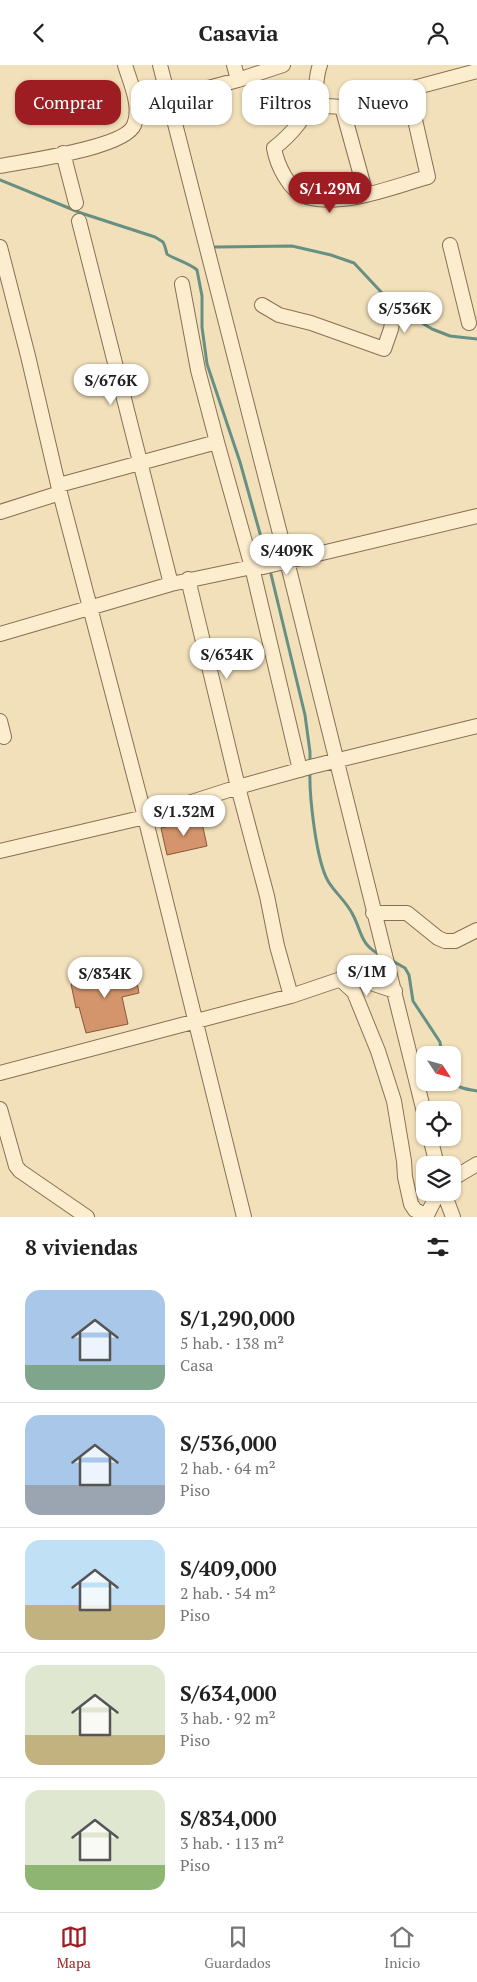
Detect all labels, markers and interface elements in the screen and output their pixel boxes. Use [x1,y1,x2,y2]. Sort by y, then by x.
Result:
text: Casavia [198,18,279,47]
icon: back [25,19,53,47]
icon: person [424,19,452,47]
chip: Comprar [15,80,121,125]
chip: Alquilar [131,80,232,125]
chip: Filtros [242,80,329,125]
chip: Nuevo [339,80,426,125]
pin: S/1.29M [284,171,376,214]
text: S/1.29M [299,177,361,199]
pin: S/536K [364,291,446,334]
text: S/536K [379,297,431,319]
pin: S/676K [70,363,152,406]
text: S/676K [85,369,137,391]
pin: S/409K [246,533,328,576]
text: S/409K [261,539,313,561]
pin: S/634K [186,637,268,680]
text: S/634K [201,643,253,665]
pin: S/1.32M [138,795,230,837]
text: S/1.32M [153,800,215,822]
pin: S/1M [337,955,397,997]
pin: S/834K [64,957,146,999]
text: S/1M [348,960,386,982]
text: S/834K [79,962,131,984]
north arrow [416,1046,461,1091]
map controls [416,1046,461,1201]
button: locate [416,1101,461,1146]
button: layers [416,1156,461,1201]
text: 8 viviendas [25,1233,138,1261]
icon: filters [424,1233,452,1261]
text: S/1,290,000 [180,1304,295,1332]
icon: home [65,1310,125,1370]
text: 5 hab. · 138 m² [180,1332,284,1354]
text: Casa [180,1354,213,1376]
text: S/536,000 [180,1429,277,1457]
icon: home [65,1435,125,1495]
text: 2 hab. · 64 m² [180,1457,276,1479]
text: Piso [180,1479,210,1501]
text: S/409,000 [180,1554,277,1582]
icon: home [65,1560,125,1620]
text: 2 hab. · 54 m² [180,1582,276,1604]
text: Piso [180,1604,210,1626]
text: S/634,000 [180,1679,277,1707]
icon: home [65,1685,125,1745]
text: 3 hab. · 92 m² [180,1707,276,1729]
text: Piso [180,1729,210,1751]
text: S/834,000 [180,1804,277,1832]
icon: home [65,1810,125,1870]
text: 3 hab. · 113 m² [180,1832,284,1854]
text: Piso [180,1854,210,1876]
tab: Mapa [57,1923,91,1972]
tab: Guardados [204,1923,271,1972]
tab: Inicio [384,1923,420,1972]

